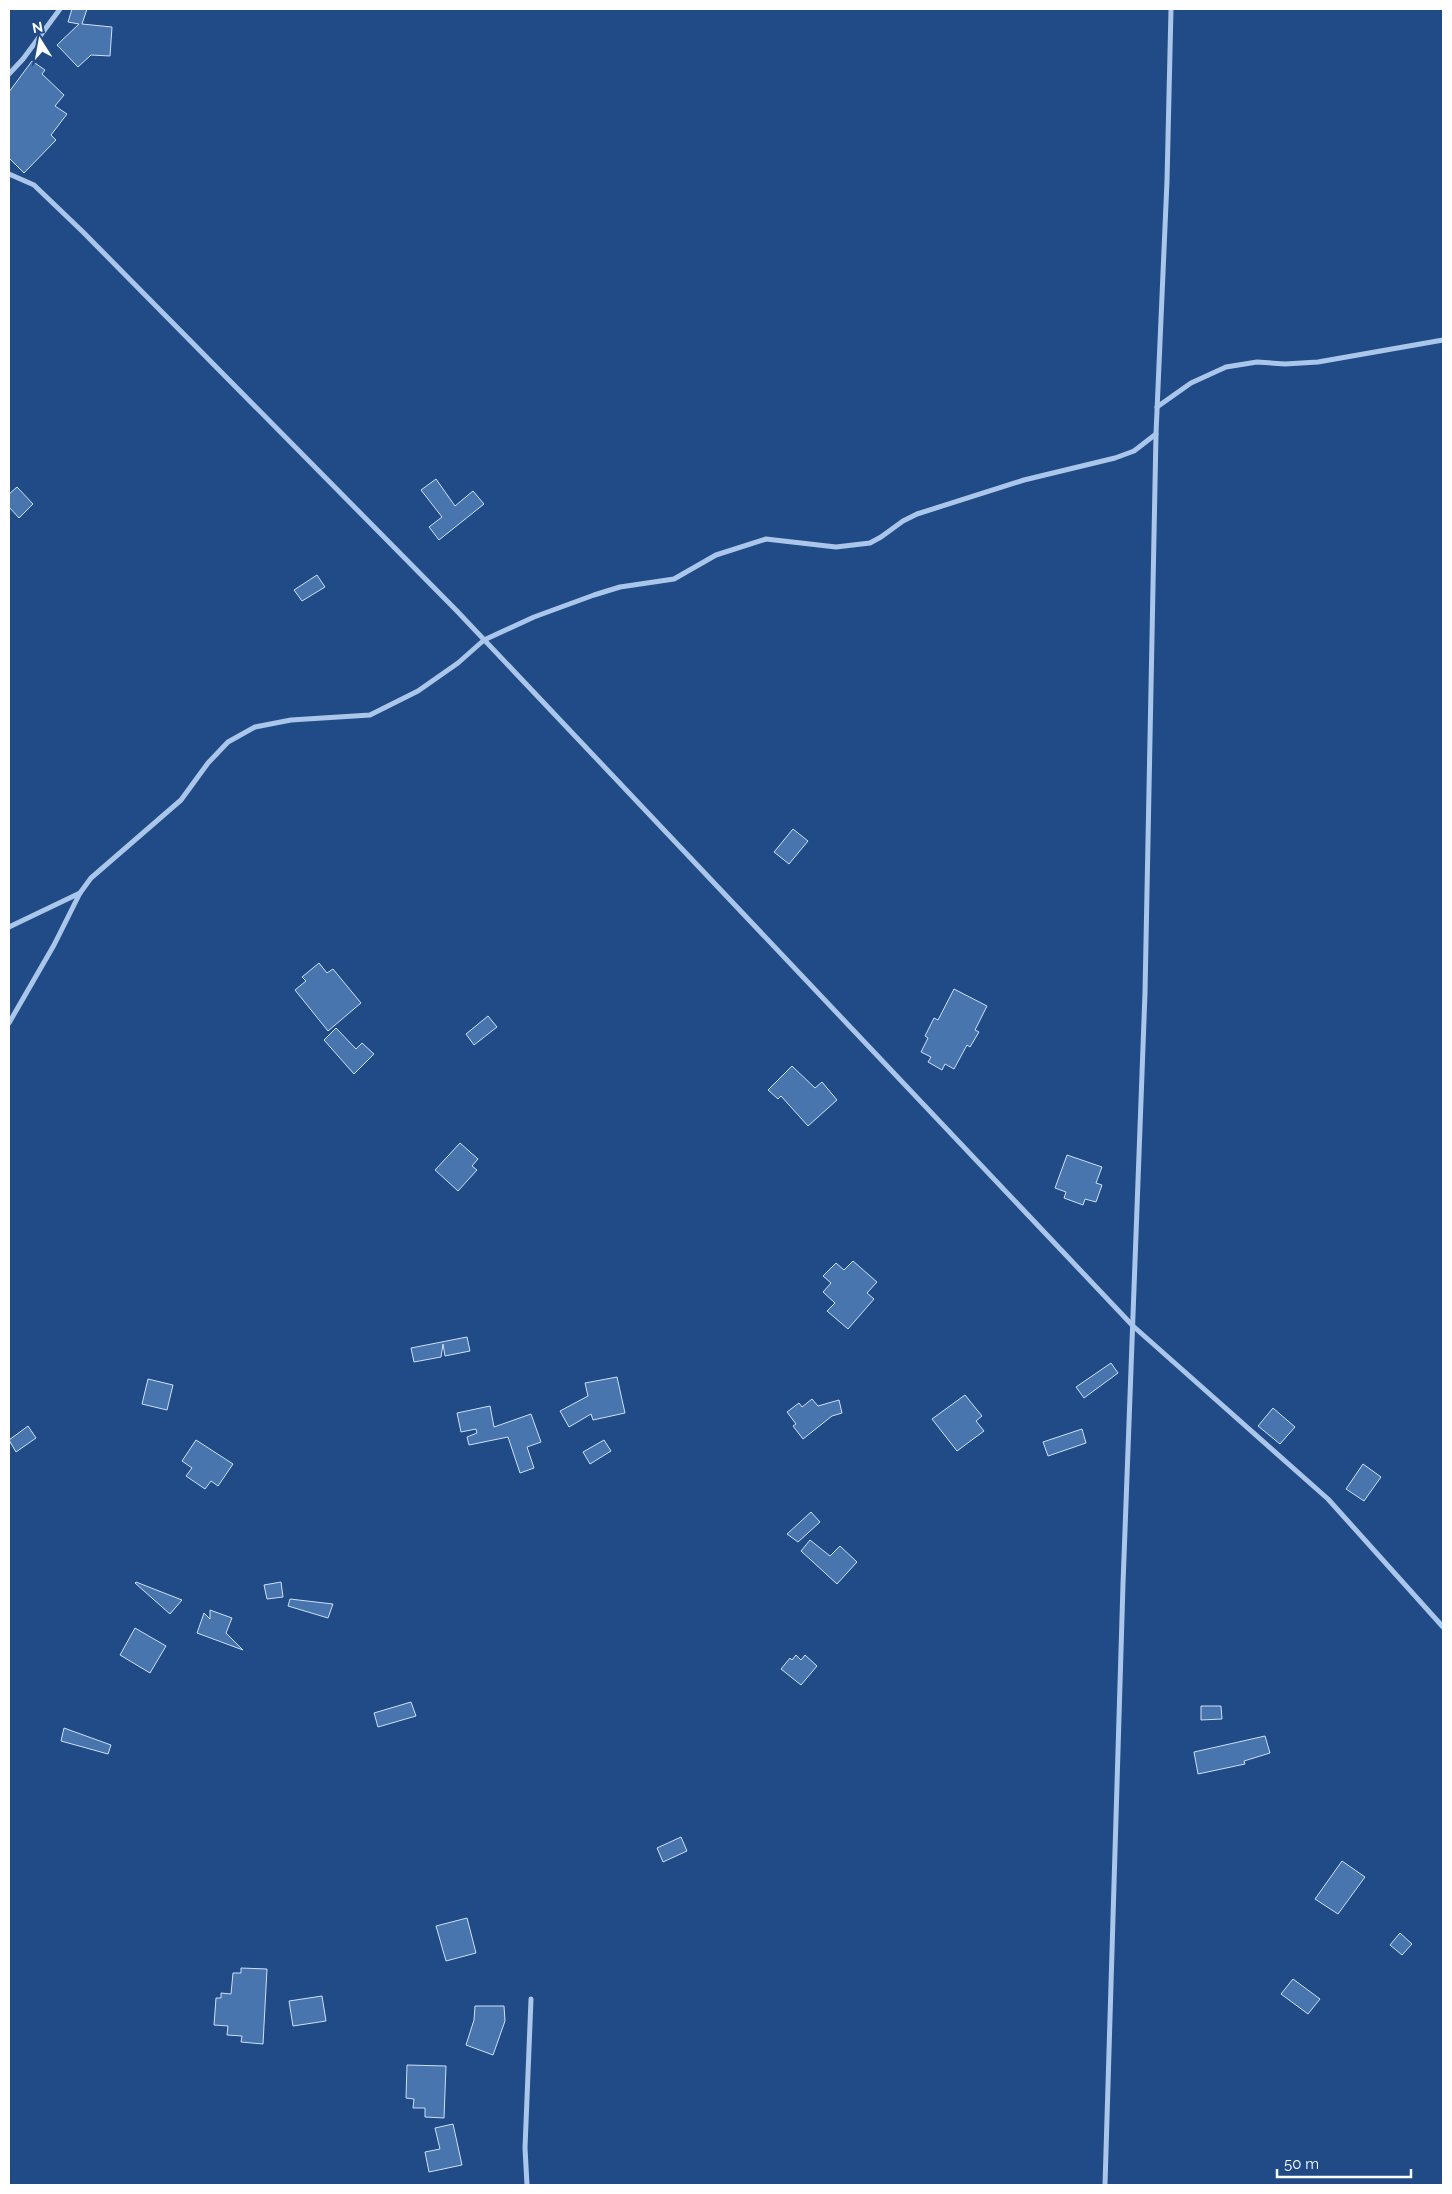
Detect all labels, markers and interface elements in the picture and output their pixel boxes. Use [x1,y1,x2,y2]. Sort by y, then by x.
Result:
north arrow [15,15,65,65]
text: N [31,18,44,36]
scale bar [1277,2146,1411,2178]
text: 50 m [1284,2155,1319,2173]

